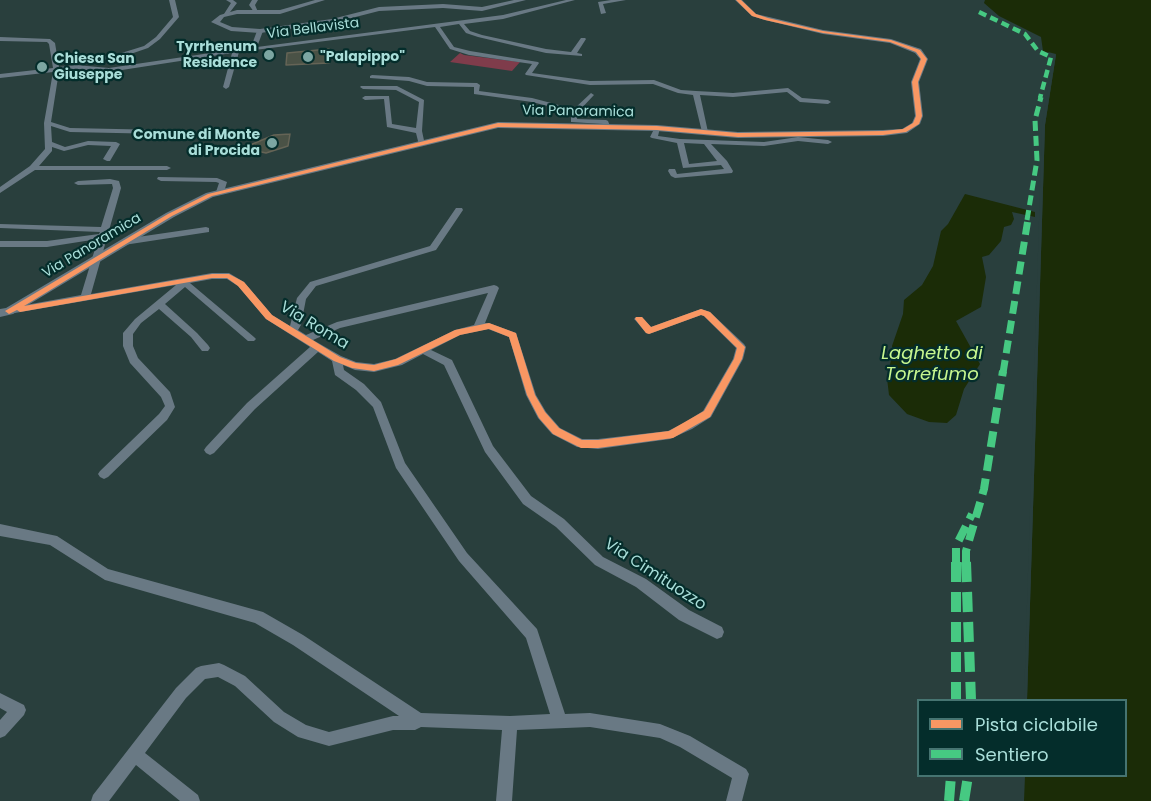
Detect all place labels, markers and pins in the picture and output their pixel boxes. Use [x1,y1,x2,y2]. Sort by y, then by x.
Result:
place label: Tyrrhenum Residence [176,39,257,72]
marker: Tyrrhenum Residence [262,48,276,62]
place label: "Palapippo" [320,49,405,65]
marker: "Palapippo" [301,50,315,64]
place label: Chiesa San Giuseppe [54,51,135,84]
marker: Chiesa San Giuseppe [35,60,49,74]
place label: Comune di Monte di Procida [133,127,260,160]
marker: Comune di Monte di Procida [265,136,279,150]

